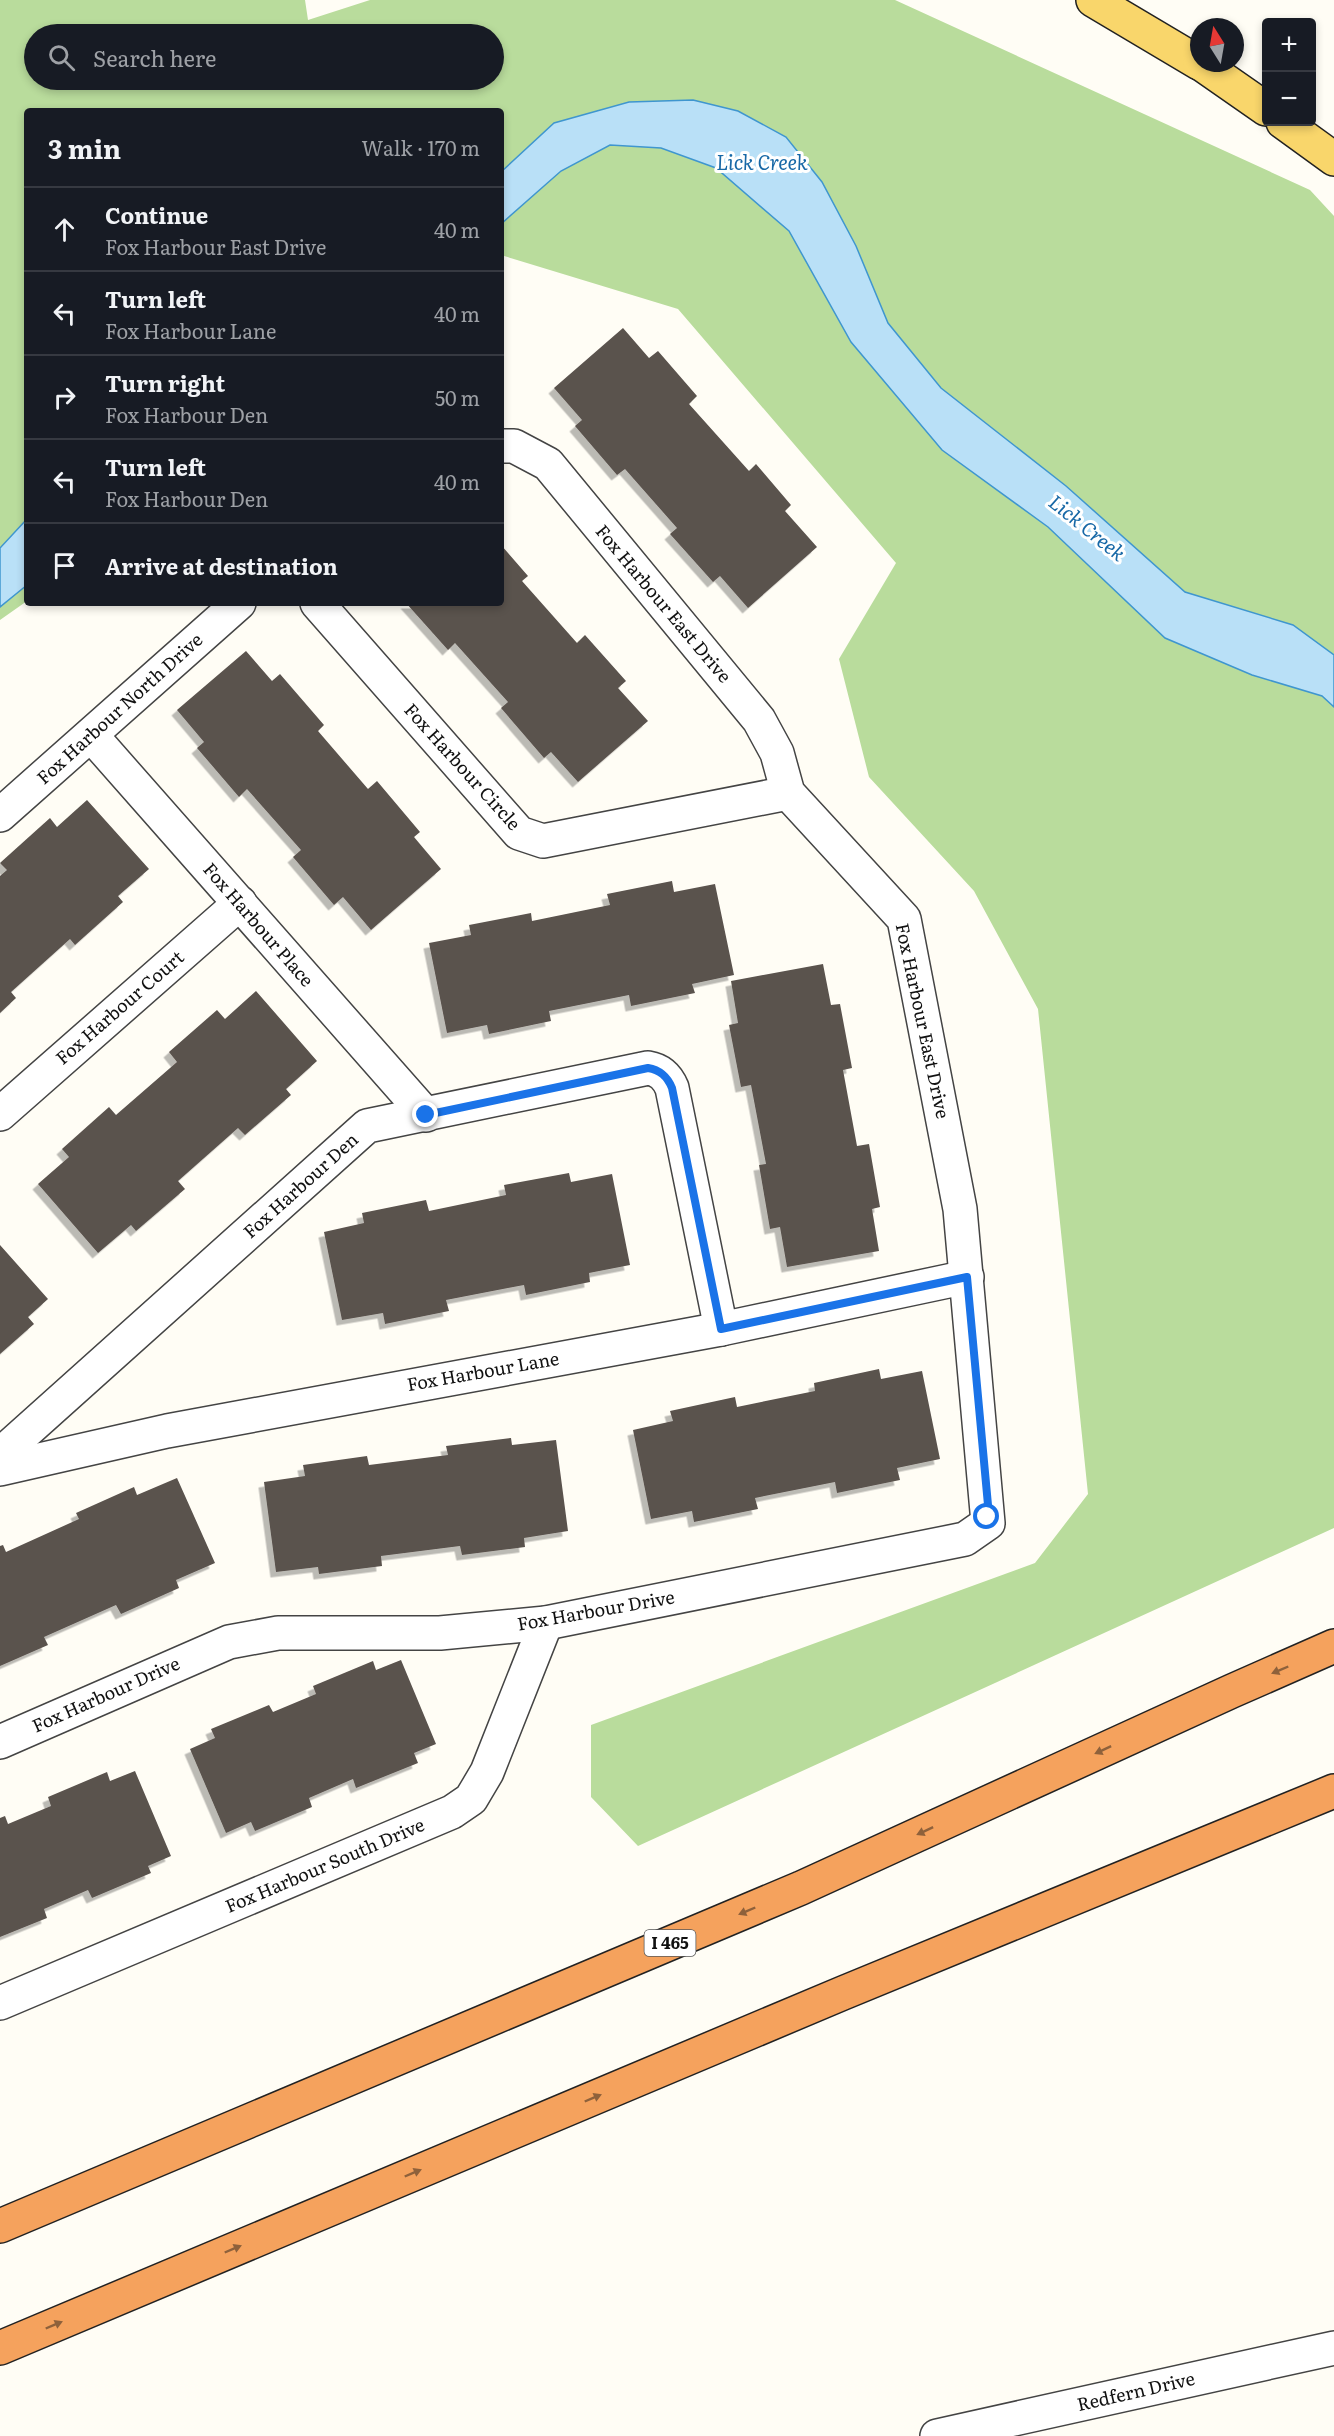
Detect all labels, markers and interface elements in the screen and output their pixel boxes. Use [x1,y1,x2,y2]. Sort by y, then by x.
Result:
north arrow [1190,18,1244,72]
map controls [1262,18,1316,126]
button: + [1262,18,1316,72]
search box [24,24,504,90]
icon: search [45,41,78,74]
text: Search here [93,41,216,74]
button: − [1262,72,1316,126]
text: 3 min [48,128,121,167]
text: Walk · 170 m [362,132,480,162]
water label: Lick Creek [716,146,808,176]
text: Continue [105,198,208,231]
icon: ahead [48,213,81,246]
text: 40 m [434,214,480,244]
text: Fox Harbour East Drive [105,231,326,261]
text: Turn left [105,282,206,315]
icon: left [48,297,81,330]
text: 40 m [434,298,480,328]
text: Fox Harbour Lane [105,315,276,345]
text: Turn right [105,366,225,399]
icon: right [48,381,81,414]
text: 50 m [435,382,480,412]
text: Fox Harbour Den [105,399,268,429]
text: Turn left [105,450,206,483]
icon: left [48,465,81,498]
text: 40 m [434,466,480,496]
text: Fox Harbour Den [105,483,268,513]
water label: Lick Creek [1043,486,1133,567]
street label: Fox Harbour East Drive [590,518,738,688]
icon: arrive [48,549,81,582]
text: Arrive at destination [105,549,338,582]
street label: Fox Harbour North Drive [30,626,208,790]
street label: Fox Harbour Circle [399,696,528,836]
street label: Fox Harbour Place [198,856,321,992]
street label: Fox Harbour East Drive [890,920,957,1121]
street label: Fox Harbour Court [49,943,190,1070]
route end [412,1101,438,1127]
street label: Fox Harbour Den [236,1126,364,1244]
street label: Fox Harbour Lane [404,1344,561,1397]
route start [973,1503,999,1529]
street label: Fox Harbour Drive [515,1582,677,1637]
street label: Fox Harbour Drive [27,1649,184,1738]
one-way arrow [1272,1665,1289,1674]
one-way arrow [1093,1745,1111,1755]
street label: Fox Harbour South Drive [221,1810,428,1919]
one-way arrow [917,1827,934,1836]
one-way arrow [738,1906,756,1916]
road number: I 465 [644,1930,696,1956]
one-way arrow [584,2093,602,2102]
one-way arrow [404,2168,422,2177]
one-way arrow [225,2244,243,2254]
one-way arrow [45,2320,63,2329]
street label: Redfern Drive [1074,2364,1197,2417]

